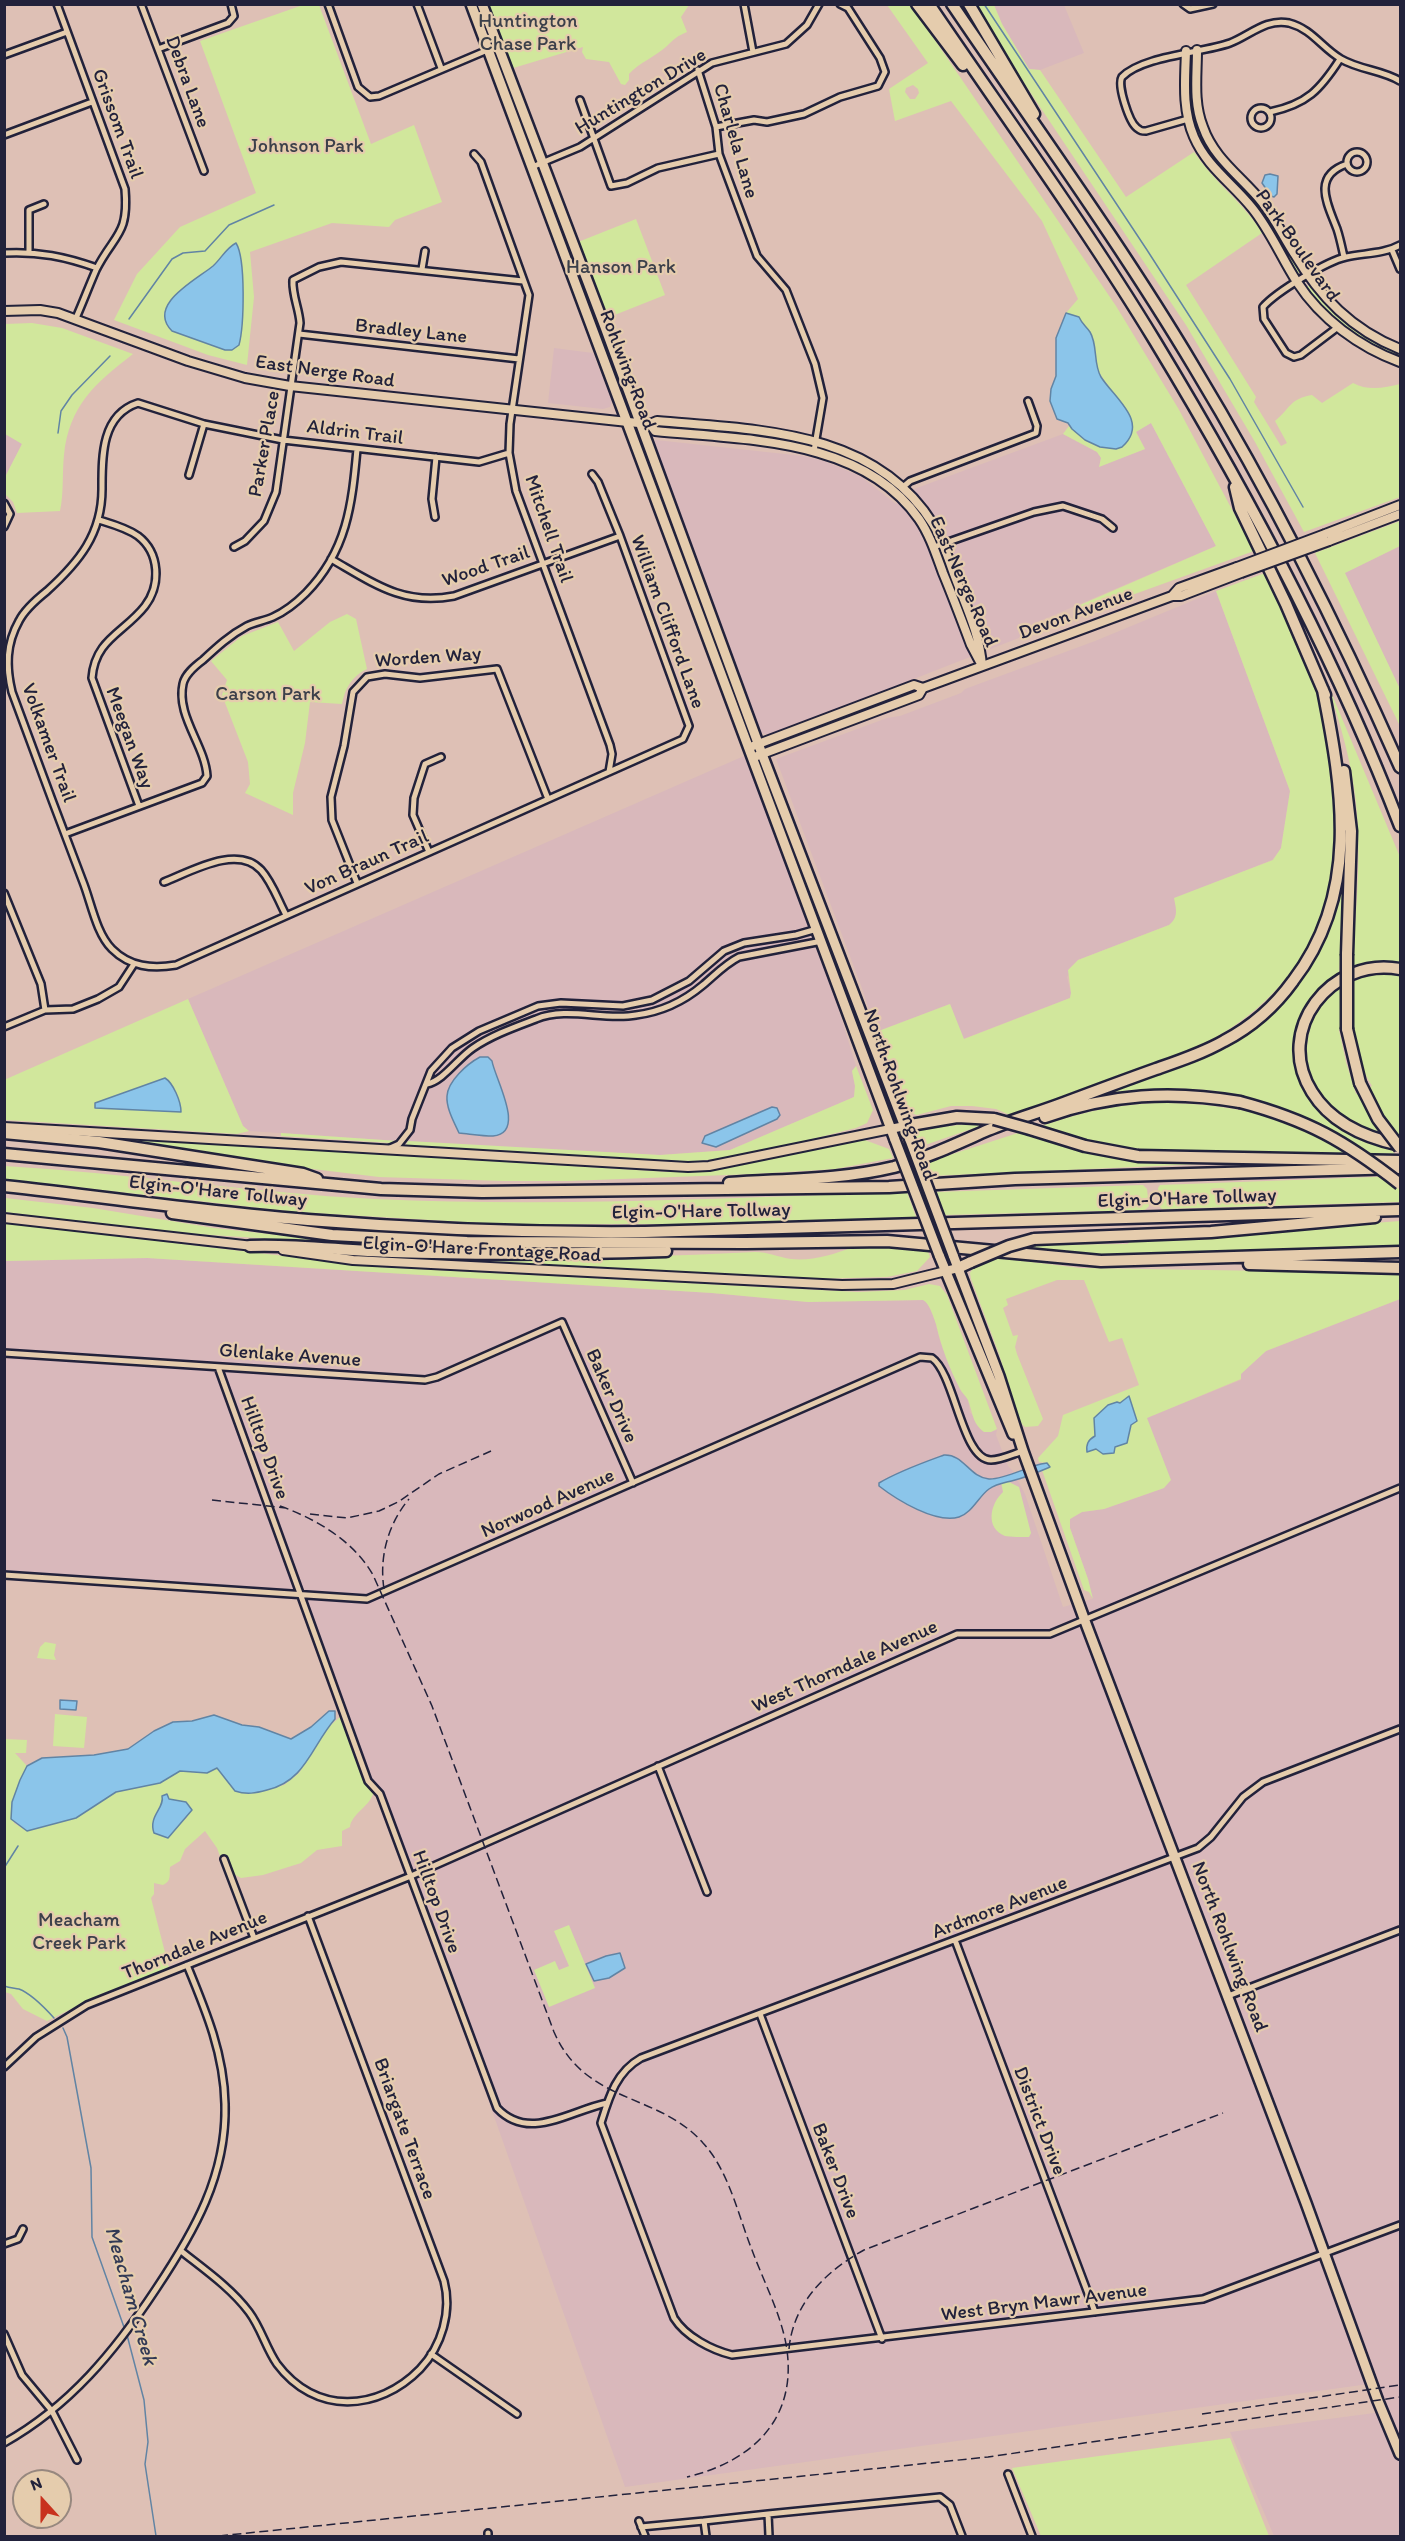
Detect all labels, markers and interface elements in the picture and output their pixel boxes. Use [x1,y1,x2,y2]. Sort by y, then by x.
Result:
park label: Huntington Chase Park [478,10,578,57]
street label: Debra Lane [159,33,215,131]
street label: Huntington Drive [571,43,711,141]
street label: Grissom Trail [86,66,148,182]
street label: Charlela Lane [707,81,763,201]
park label: Johnson Park [248,135,364,159]
street label: Park Boulevard [1249,185,1345,307]
park label: Hanson Park [566,256,676,280]
street label: Rohlwing Road [593,307,661,433]
street label: Bradley Lane [354,314,468,350]
street label: East Nerge Road [254,350,396,394]
street label: Parker Place [244,389,286,499]
street label: Aldrin Trail [305,415,405,451]
street label: Mitchell Trail [518,472,578,586]
street label: East Nerge Road [923,513,1003,651]
street label: William Clifford Lane [624,532,710,712]
street label: Wood Trail [439,541,533,593]
street label: Devon Avenue [1016,582,1136,646]
street label: Worden Way [374,642,482,674]
street label: Volkamer Trail [15,680,81,806]
park label: Carson Park [215,683,321,707]
street label: Meegan Way [100,684,158,792]
street label: Von Braun Trail [301,825,433,901]
street label: North Rohlwing Road [857,1006,941,1184]
street label: Elgin-O'Hare Tollway [128,1171,308,1213]
street label: Elgin-O'Hare Tollway [1097,1184,1277,1214]
street label: Elgin-O'Hare Tollway [611,1198,791,1226]
street label: Elgin-O'Hare Frontage Road [362,1232,602,1268]
street label: Glenlake Avenue [218,1339,362,1373]
street label: Baker Drive [580,1345,642,1447]
street label: Hilltop Drive [234,1393,294,1503]
street label: Norwood Avenue [478,1464,618,1544]
street label: West Thorndale Avenue [748,1615,942,1719]
street label: Hilltop Drive [406,1847,466,1957]
street label: North Rohlwing Road [1185,1858,1273,2036]
street label: Ardmore Avenue [929,1871,1071,1945]
street label: Thorndale Avenue [119,1906,271,1986]
park label: Meacham Creek Park [32,1909,126,1956]
street label: Briargate Terrace [367,2055,441,2203]
street label: District Drive [1007,2063,1071,2179]
street label: Baker Drive [806,2120,864,2222]
water label: Meacham Creek [98,2224,162,2368]
street label: West Bryn Mawr Avenue [940,2278,1148,2328]
north arrow [12,2469,72,2529]
text: N [28,2473,45,2494]

